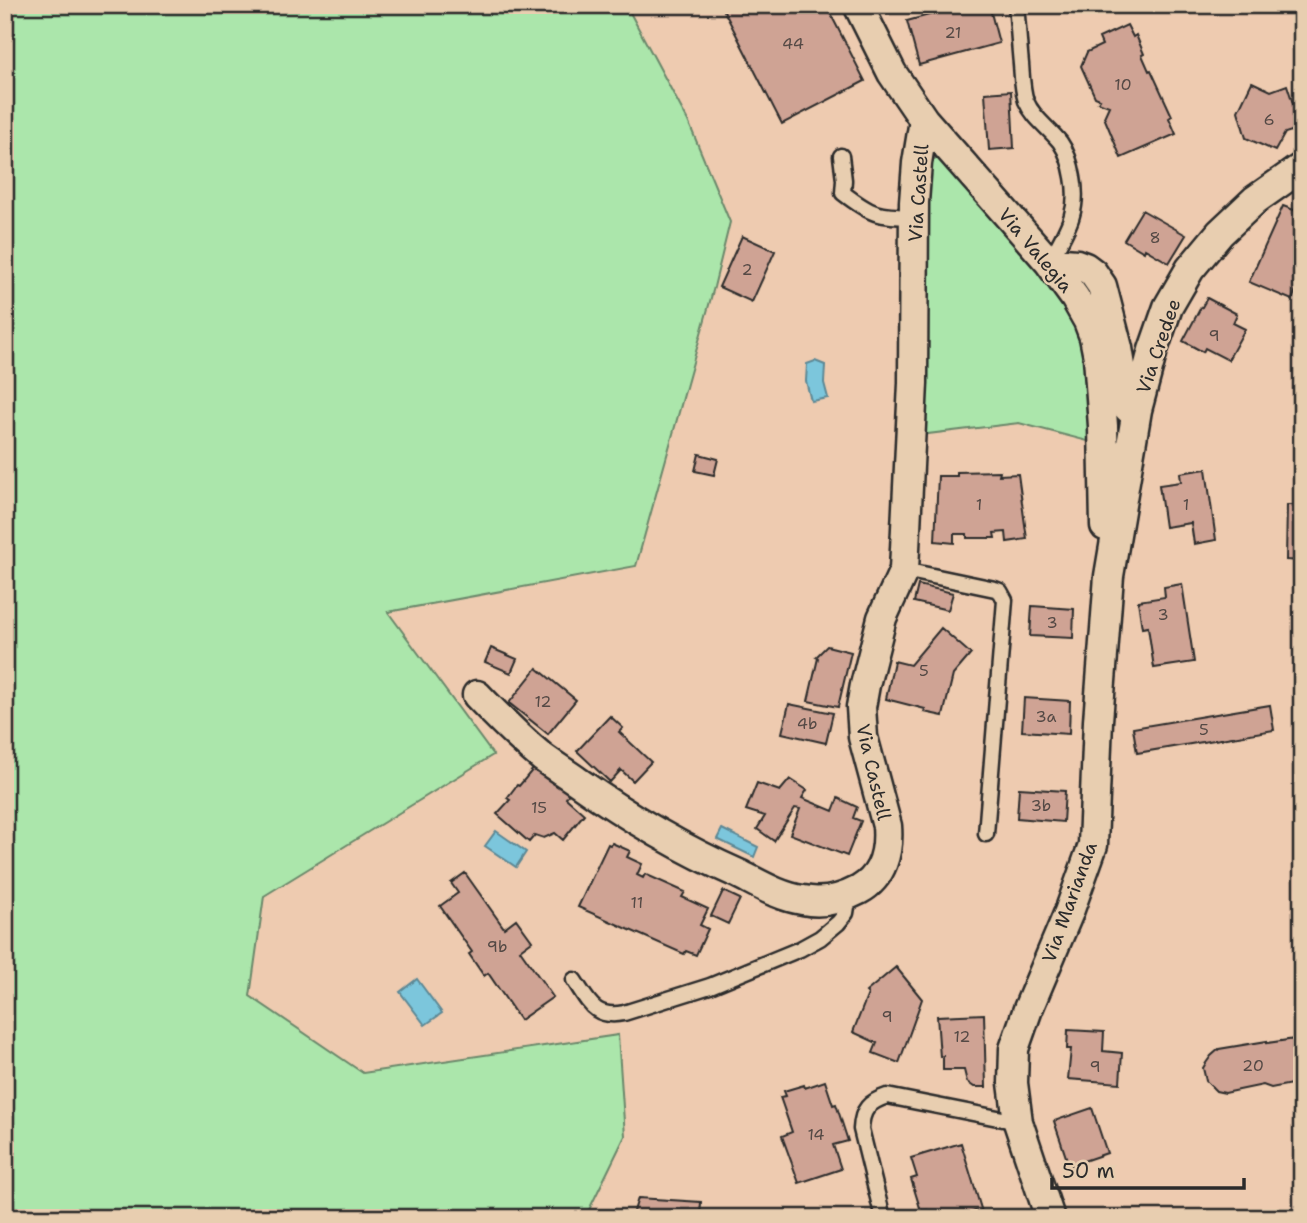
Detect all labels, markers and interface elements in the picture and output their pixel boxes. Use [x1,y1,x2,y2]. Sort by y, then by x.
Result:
house number: 21 [944,22,962,43]
house number: 44 [782,33,804,54]
house number: 10 [1114,74,1132,95]
house number: 6 [1263,109,1275,130]
street label: Via Castell [903,143,934,243]
street label: Via Valegia [993,203,1079,298]
house number: 8 [1149,227,1161,248]
house number: 2 [741,259,753,280]
street label: Via Credee [1131,295,1186,397]
house number: 9 [1208,325,1220,346]
house number: 1 [976,494,982,515]
house number: 1 [1183,494,1189,515]
house number: 3 [1157,604,1169,625]
house number: 3 [1046,612,1058,633]
house number: 5 [919,660,929,681]
house number: 12 [534,691,552,712]
house number: 3a [1036,706,1056,727]
house number: 4b [797,713,817,734]
house number: 5 [1199,719,1209,740]
street label: Via Castell [850,721,897,823]
house number: 3b [1031,795,1051,816]
house number: 15 [531,797,547,818]
street label: Via Marianda [1036,838,1103,966]
house number: 11 [631,892,643,913]
house number: 9b [487,936,507,957]
house number: 9 [881,1006,893,1027]
house number: 12 [953,1026,971,1047]
house number: 20 [1242,1055,1264,1076]
house number: 9 [1089,1056,1101,1077]
house number: 14 [807,1124,825,1145]
scale bar [1052,1146,1244,1190]
text: 50 m [1062,1157,1115,1185]

